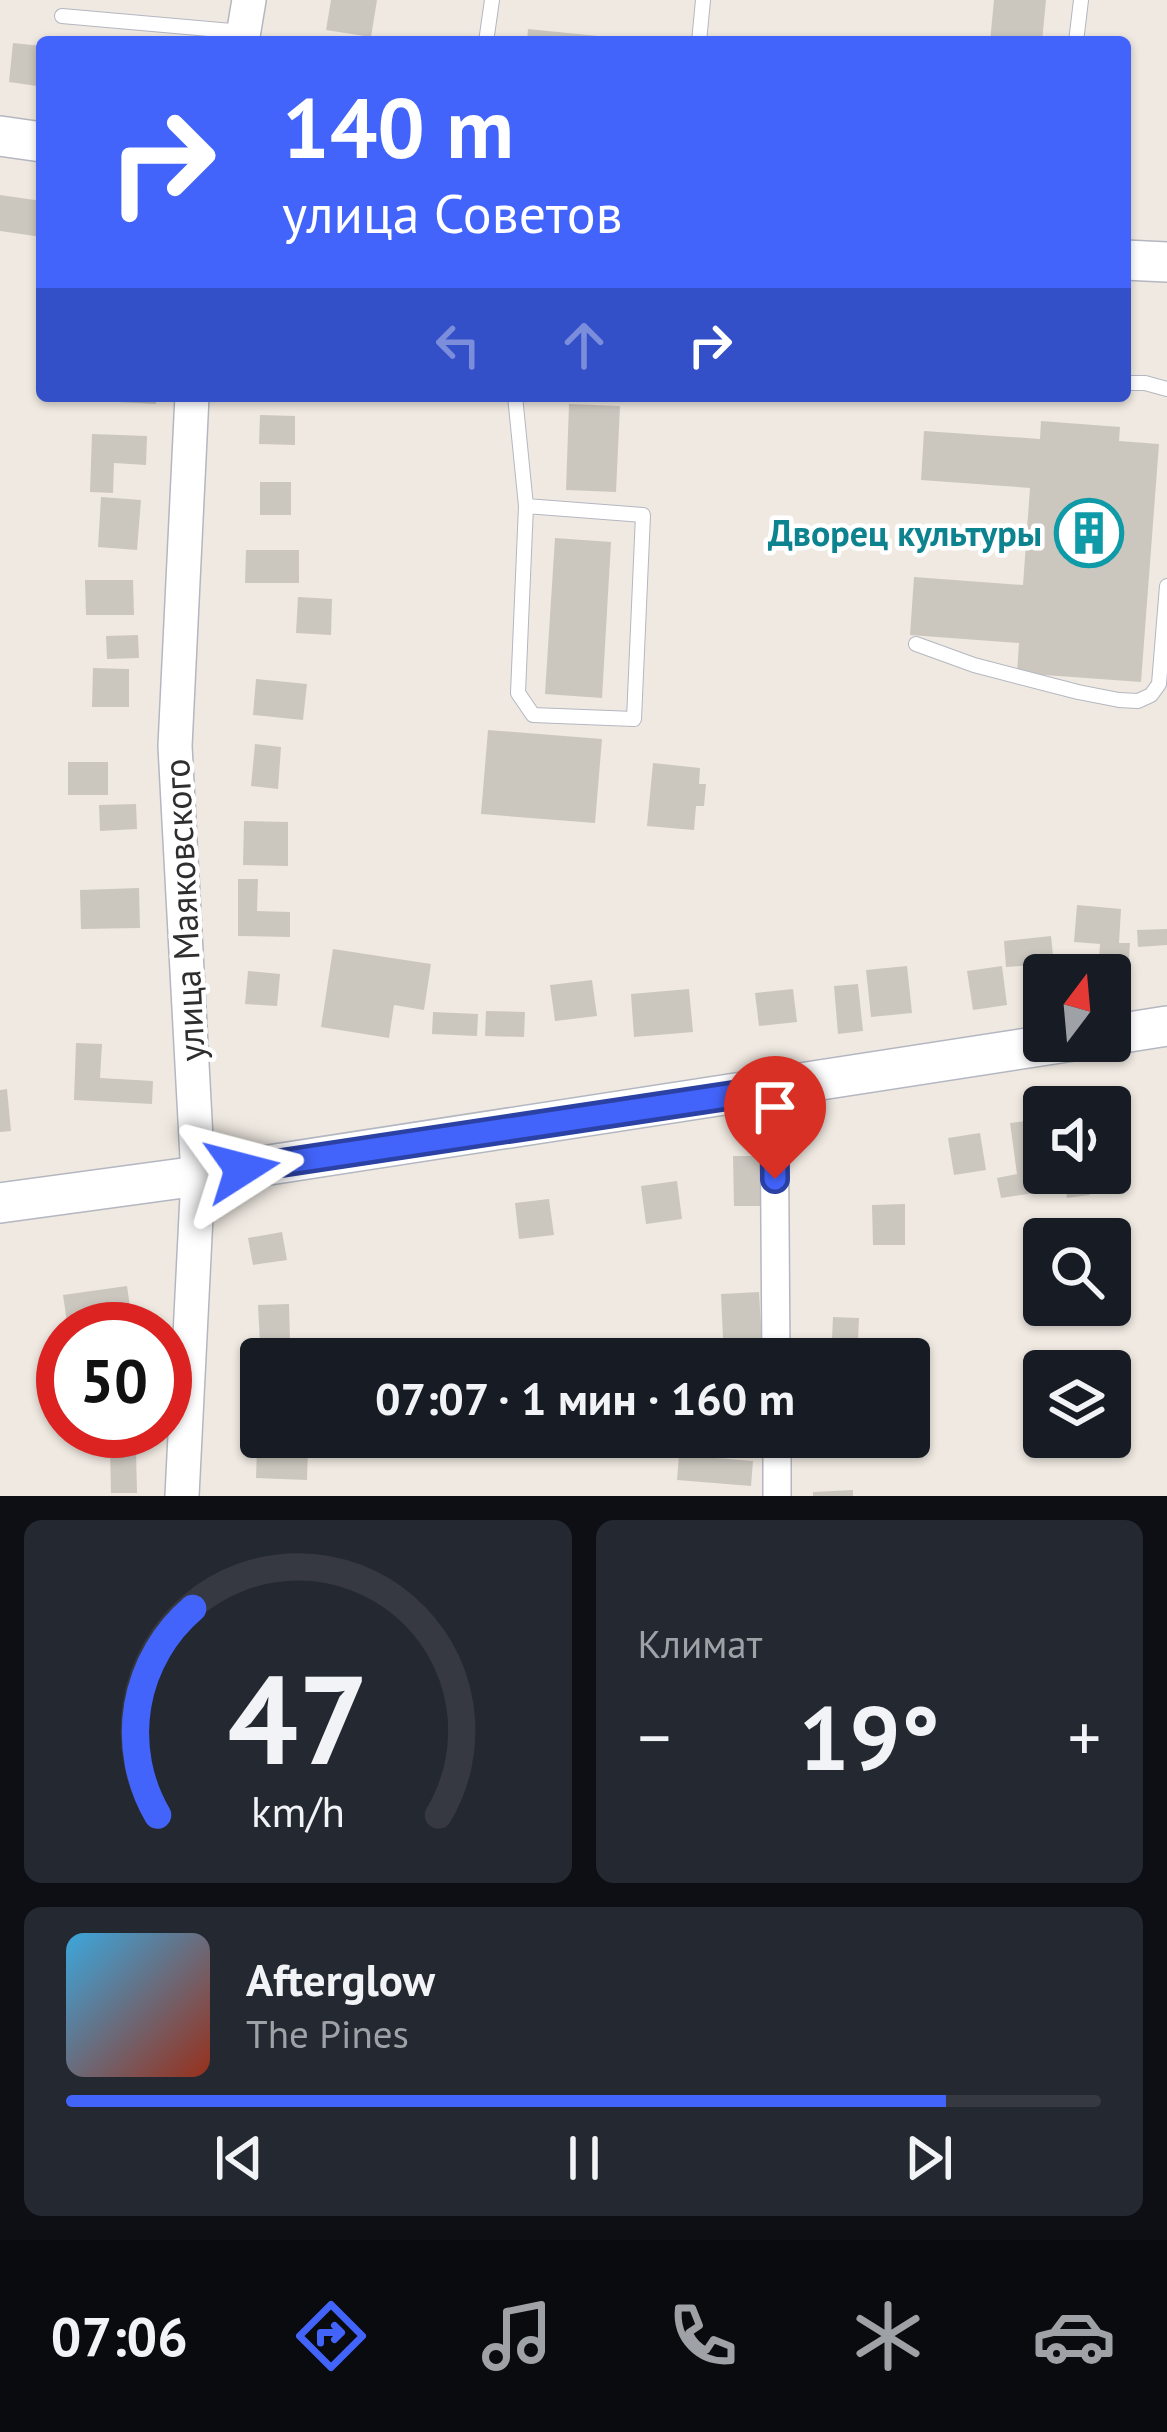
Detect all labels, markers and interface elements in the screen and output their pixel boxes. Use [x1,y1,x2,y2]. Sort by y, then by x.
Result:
text: 140 m [282,72,514,181]
icon: right [84,84,240,240]
text: улица Советов [282,178,623,248]
icon: left [425,312,491,378]
icon: ahead [551,312,617,378]
icon: right [677,312,743,378]
building icon: Дворец культуры [1054,498,1124,568]
place label: Дворец культуры [768,509,1042,556]
street label: улица Маяковского [152,757,215,1063]
north arrow [1023,954,1131,1062]
map controls [1023,954,1131,1458]
pin [724,1056,826,1179]
icon: arrive [742,1074,808,1140]
button: sound [1023,1086,1131,1194]
position arrow [179,1106,305,1232]
button: search [1023,1218,1131,1326]
speed limit sign: 50 [36,1302,192,1458]
button: layers [1023,1350,1131,1458]
text: 07:07 · 1 мин · 160 m [375,1369,795,1427]
text: Климат [638,1618,762,1669]
text: 47 [227,1637,369,1798]
text: 19° [799,1678,940,1795]
text: − [638,1694,671,1779]
text: + [1068,1694,1101,1779]
text: km/h [251,1782,345,1838]
text: Afterglow [246,1950,435,2008]
text: The Pines [246,2008,409,2059]
icon: previous [206,2125,272,2191]
icon: pause [551,2125,617,2191]
icon: next [896,2125,962,2191]
icon: directions [289,2294,373,2378]
icon: music [475,2294,559,2378]
icon: phone [661,2294,745,2378]
icon: climate [846,2294,930,2378]
icon: car [1032,2294,1116,2378]
text: 07:06 [51,2301,188,2371]

